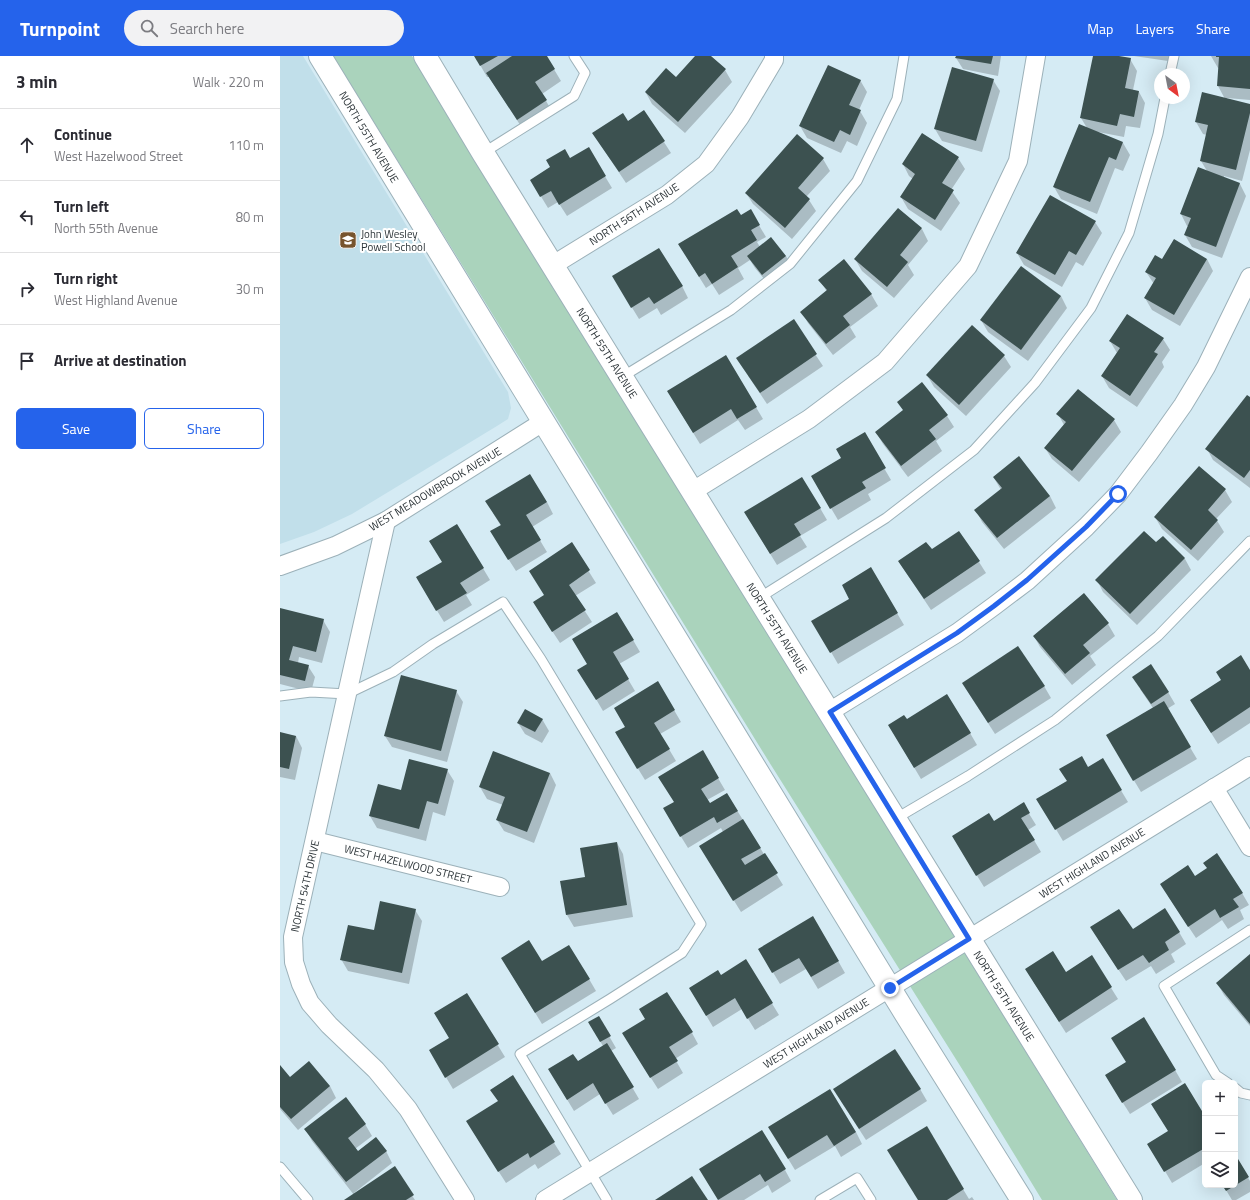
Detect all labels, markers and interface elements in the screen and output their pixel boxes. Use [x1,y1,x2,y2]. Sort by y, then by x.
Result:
search box [124,10,404,46]
text: Turnpoint [20,14,100,43]
icon: search [138,17,160,39]
text: Search here [170,17,244,40]
text: Map [1087,18,1113,39]
text: Layers [1135,18,1174,39]
text: Share [1196,18,1230,39]
north arrow [1154,68,1190,104]
text: 3 min [16,69,57,95]
text: Walk · 220 m [193,72,264,92]
street label: NORTH 55TH AVENUE [335,88,403,186]
text: Continue [54,123,112,146]
icon: ahead [16,134,38,156]
text: 110 m [228,135,264,155]
text: West Hazelwood Street [54,146,183,166]
street label: NORTH 56TH AVENUE [586,179,682,249]
text: Turn left [54,195,109,218]
icon: left [16,206,38,228]
text: 80 m [236,207,264,227]
text: North 55th Avenue [54,218,158,238]
place label: John Wesley Powell School [361,226,425,255]
school or university icon: John Wesley Powell School [338,230,358,250]
text: Turn right [54,267,118,290]
icon: right [16,278,38,300]
text: 30 m [236,279,264,299]
text: West Highland Avenue [54,290,177,310]
street label: NORTH 55TH AVENUE [573,305,641,401]
text: Arrive at destination [54,349,187,372]
icon: arrive [16,350,38,372]
button: Save [16,408,136,449]
button: Share [144,408,264,449]
street label: WEST MEADOWBROOK AVENUE [366,443,504,535]
route start [1109,485,1127,503]
street label: NORTH 55TH AVENUE [743,580,811,676]
street label: WEST HIGHLAND AVENUE [1036,824,1148,902]
street label: NORTH 54TH DRIVE [287,838,323,934]
street label: WEST HAZELWOOD STREET [343,840,474,888]
street label: NORTH 55TH AVENUE [970,948,1038,1044]
route end [881,979,899,997]
street label: WEST HIGHLAND AVENUE [760,994,872,1072]
map controls [1202,1080,1238,1188]
button: + [1202,1080,1238,1116]
button: − [1202,1116,1238,1152]
button: layers [1202,1152,1238,1188]

